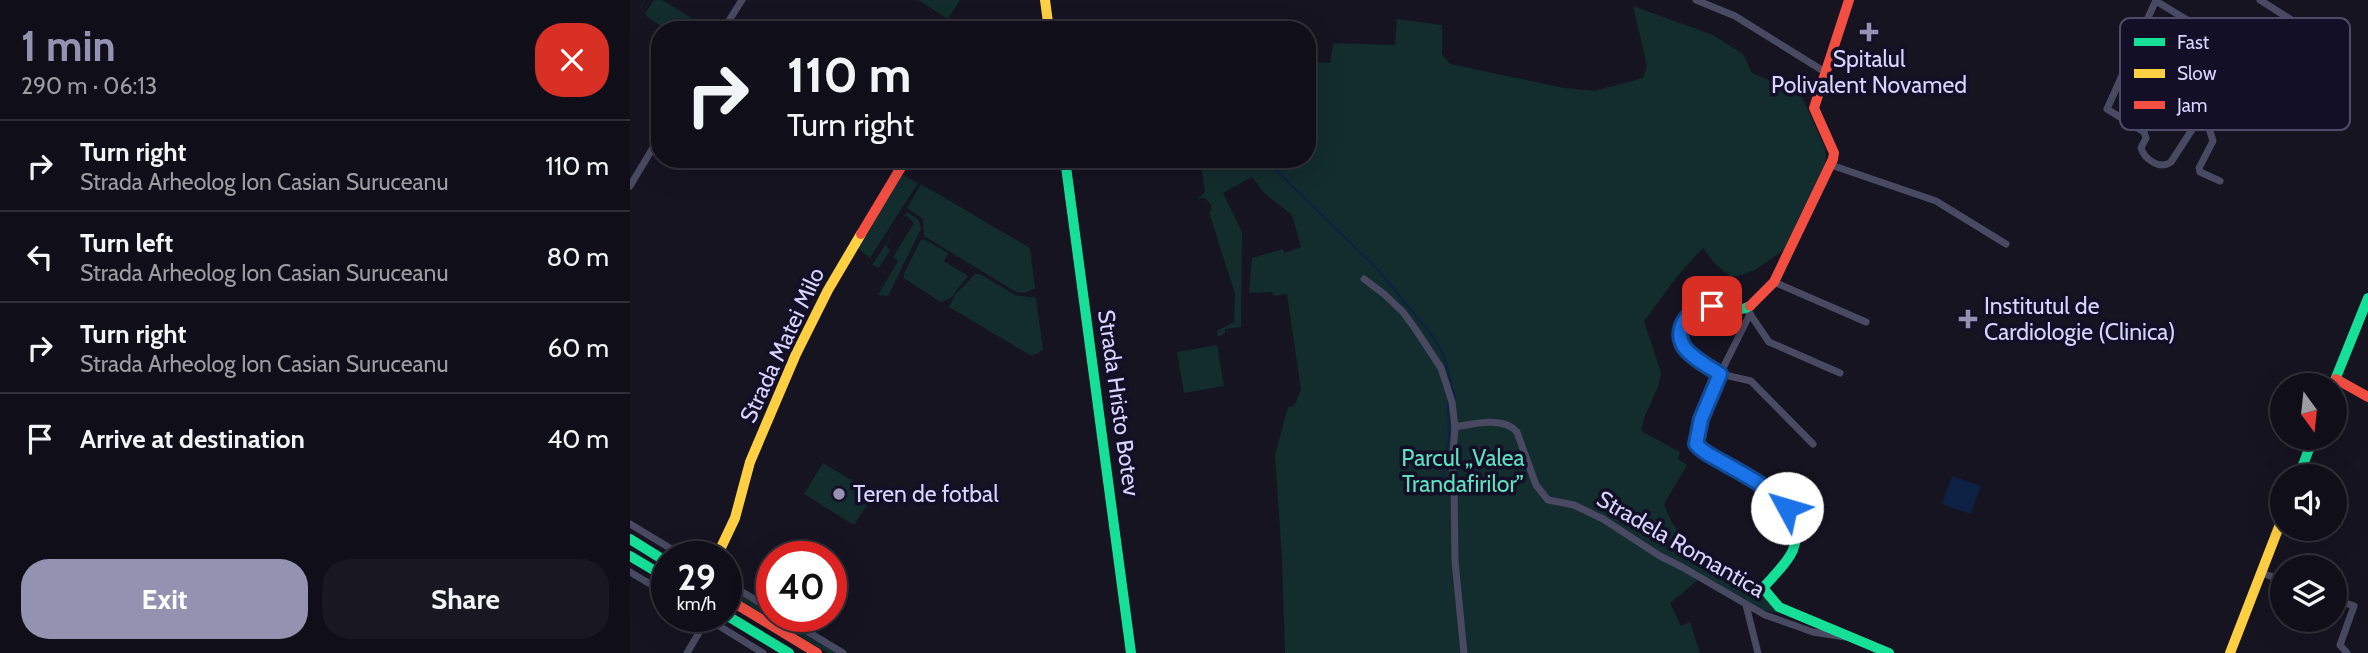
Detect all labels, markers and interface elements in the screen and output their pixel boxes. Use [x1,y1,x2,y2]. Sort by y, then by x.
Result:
legend [2120,18,2350,130]
text: 1 min [21,20,116,72]
marker: Spitalul Polivalent Novamed [1859,22,1879,42]
button: close [535,23,609,97]
text: Fast [2177,31,2210,54]
text: 110 m [787,45,911,104]
place label: Spitalul Polivalent Novamed [1771,45,1967,99]
icon: right [672,49,763,140]
text: Slow [2177,62,2217,85]
text: 290 m · 06:13 [21,72,157,100]
text: Jam [2176,94,2207,117]
text: Turn right [787,105,914,144]
text: Turn right [80,136,186,168]
icon: right [21,147,59,185]
text: 110 m [545,150,609,182]
text: Strada Arheolog Ion Casian Suruceanu [80,168,448,196]
text: Turn left [80,227,173,259]
icon: left [21,238,59,276]
text: 80 m [546,241,609,273]
text: Strada Arheolog Ion Casian Suruceanu [80,259,448,287]
street label: Strada Matei Milo [734,263,830,427]
pin [1682,276,1742,336]
icon: arrive [1693,287,1731,325]
place label: Institutul de Cardiologie (Clinica) [1984,292,2175,346]
street label: Strada Hristo Botev [1092,308,1146,499]
marker: Institutul de Cardiologie (Clinica) [1958,309,1978,329]
text: Turn right [80,318,186,350]
icon: right [21,329,59,367]
text: 60 m [547,332,609,364]
text: Strada Arheolog Ion Casian Suruceanu [80,350,448,378]
north arrow [2270,373,2347,450]
map controls [2270,373,2347,632]
icon: arrive [21,420,59,458]
text: Arrive at destination [80,423,305,455]
text: 40 m [547,423,609,455]
park label: Parcul „Valea Trandafirilor” [1401,444,1525,498]
button: sound [2270,464,2347,541]
position arrow [1750,471,1824,545]
place label: Teren de fotbal [853,480,999,508]
street label: Stradela Romantica [1592,485,1770,603]
marker: Teren de fotbal [831,486,847,502]
speed limit sign: 40 [756,541,847,632]
button: layers [2270,555,2347,632]
text: 29 [677,556,716,599]
button: Exit [21,559,308,639]
button: Share [322,559,609,639]
text: km/h [677,593,716,615]

